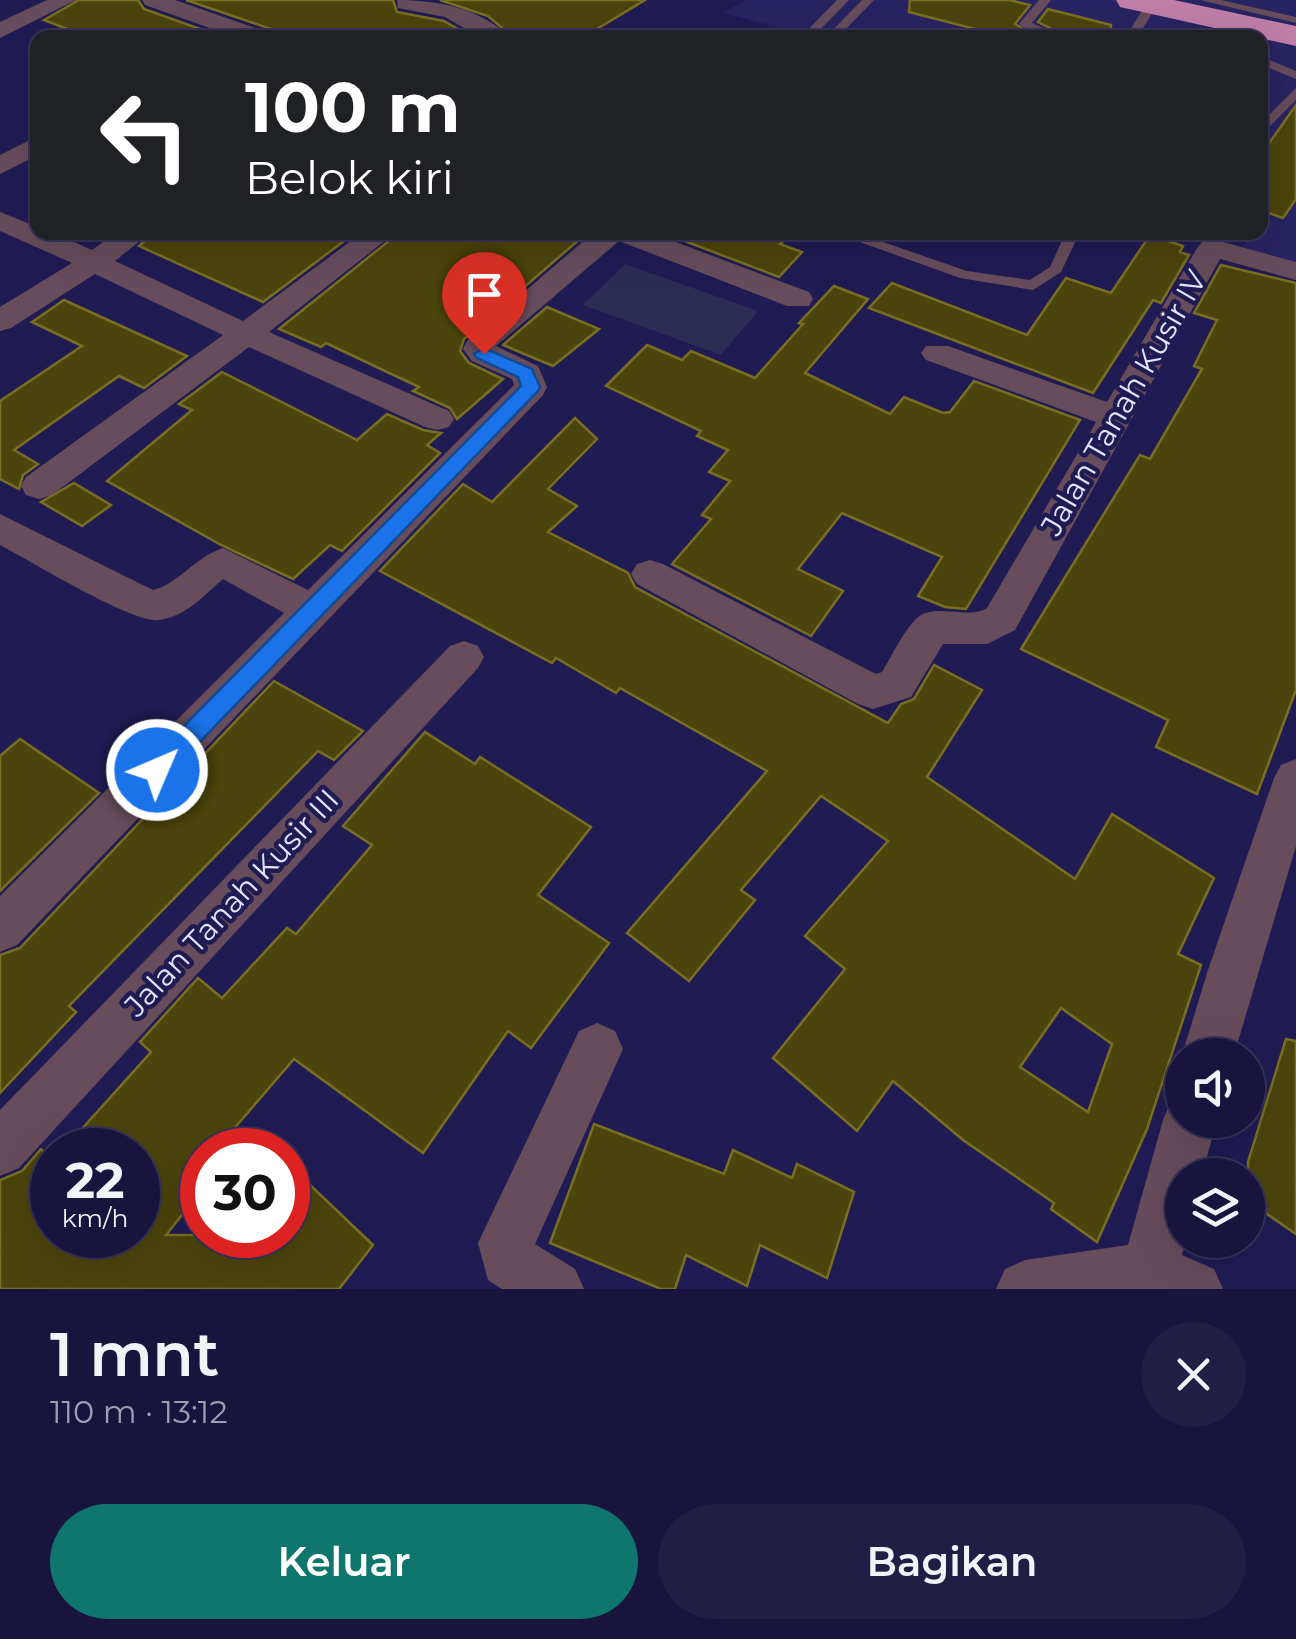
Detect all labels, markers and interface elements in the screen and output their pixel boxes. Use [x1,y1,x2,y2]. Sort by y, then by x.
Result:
text: 100 m [245,64,461,150]
icon: left [80,70,210,200]
text: Belok kiri [245,150,454,205]
pin [442,252,527,355]
street label: Jalan Tanah Kusir IV [1032,264,1215,543]
icon: arrive [457,267,512,322]
position arrow [105,718,209,822]
street label: Jalan Tanah Kusir III [116,781,347,1025]
map controls [1165,1038,1265,1258]
button: sound [1165,1038,1265,1138]
speed limit sign: 30 [180,1128,310,1258]
text: 22 [66,1150,125,1211]
button: layers [1165,1158,1265,1258]
text: km/h [62,1203,128,1233]
text: 1 mnt [50,1318,219,1391]
button: close [1141,1322,1246,1427]
text: 110 m · 13:12 [50,1392,228,1431]
button: Keluar [50,1504,638,1619]
button: Bagikan [658,1504,1246,1619]

